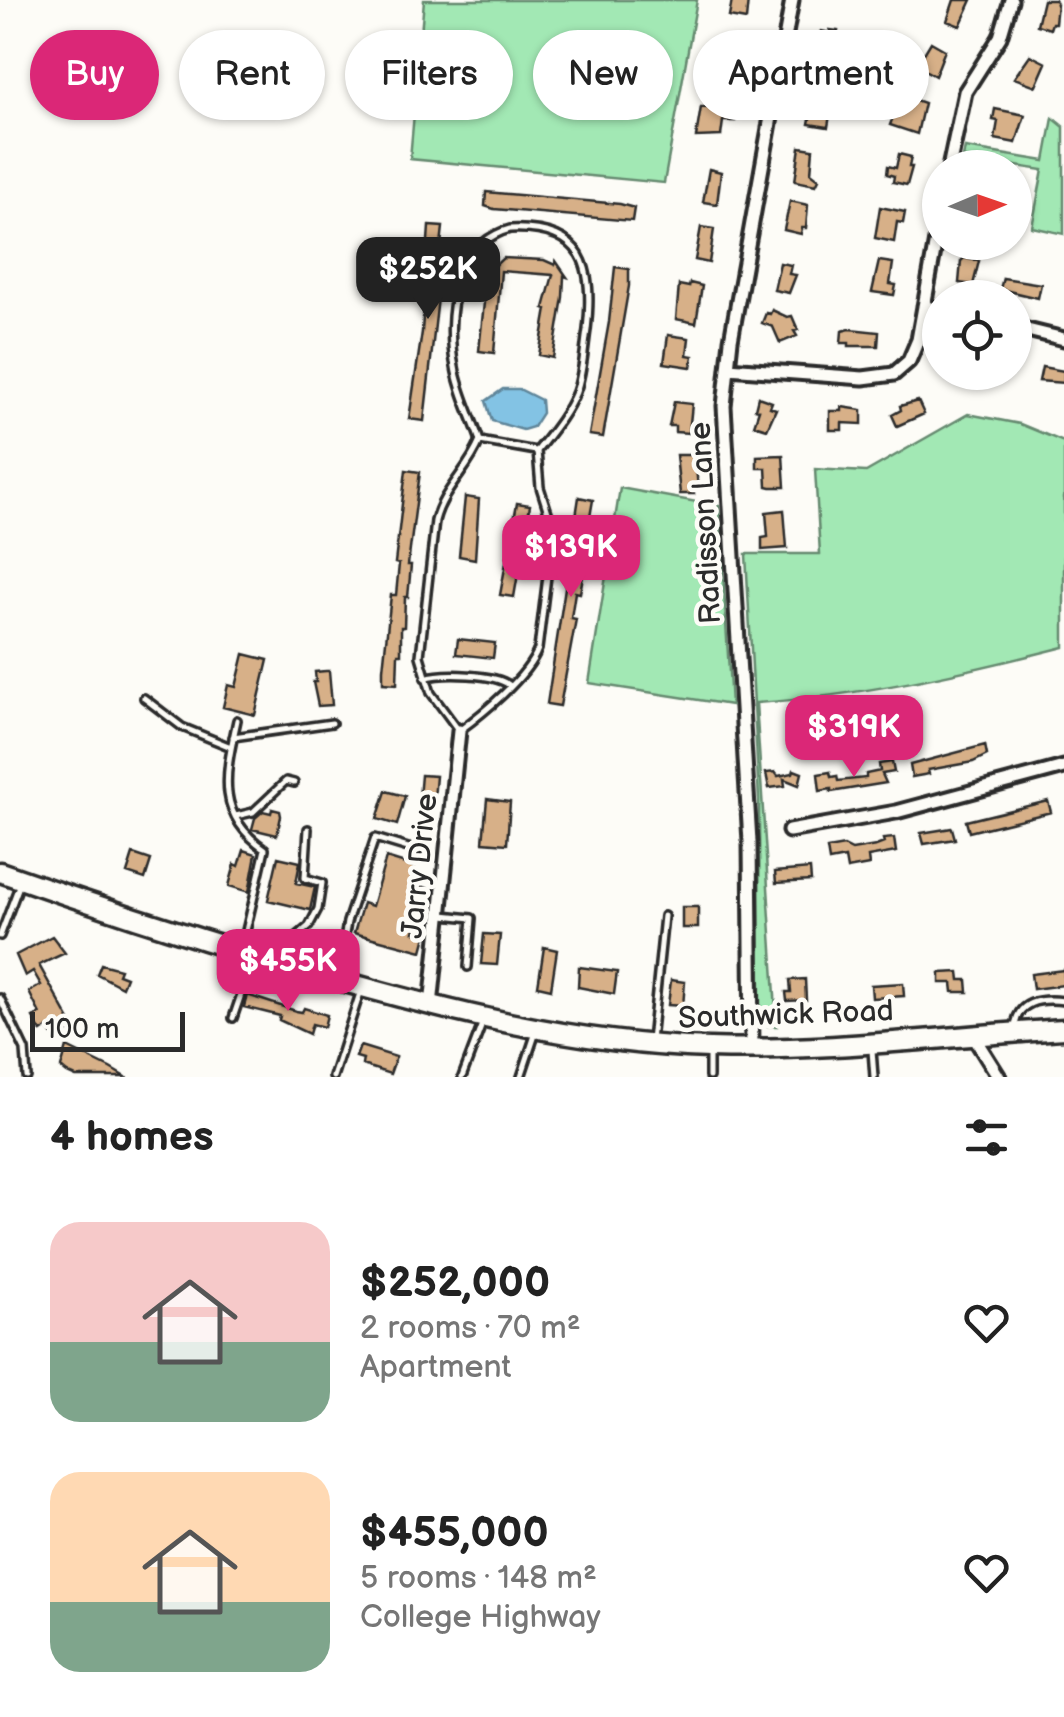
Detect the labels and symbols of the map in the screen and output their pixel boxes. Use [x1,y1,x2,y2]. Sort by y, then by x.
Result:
north arrow [922,150,1032,260]
pin: $252K [358,237,498,322]
street label: Radisson Lane [683,421,729,625]
pin: $139K [501,515,641,600]
pin: $319K [784,695,924,780]
street label: Jarry Drive [394,792,446,940]
pin: $455K [218,929,358,1014]
street label: Southwick Road [678,993,894,1037]
scale bar [30,1007,185,1052]

